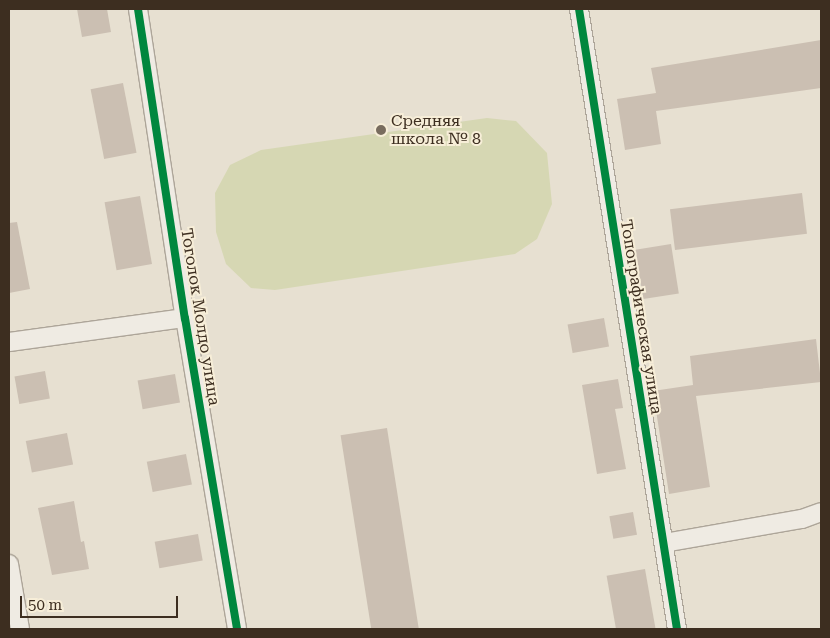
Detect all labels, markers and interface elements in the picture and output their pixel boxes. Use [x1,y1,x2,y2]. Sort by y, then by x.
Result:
place label: Средняя школа № 8 [391,111,481,149]
marker: Средняя школа № 8 [375,124,387,136]
street label: Топографическая улица [616,218,666,416]
street label: Тоголок Молдо улица [176,227,224,407]
scale bar [22,586,180,618]
text: 50 m [28,596,62,614]

